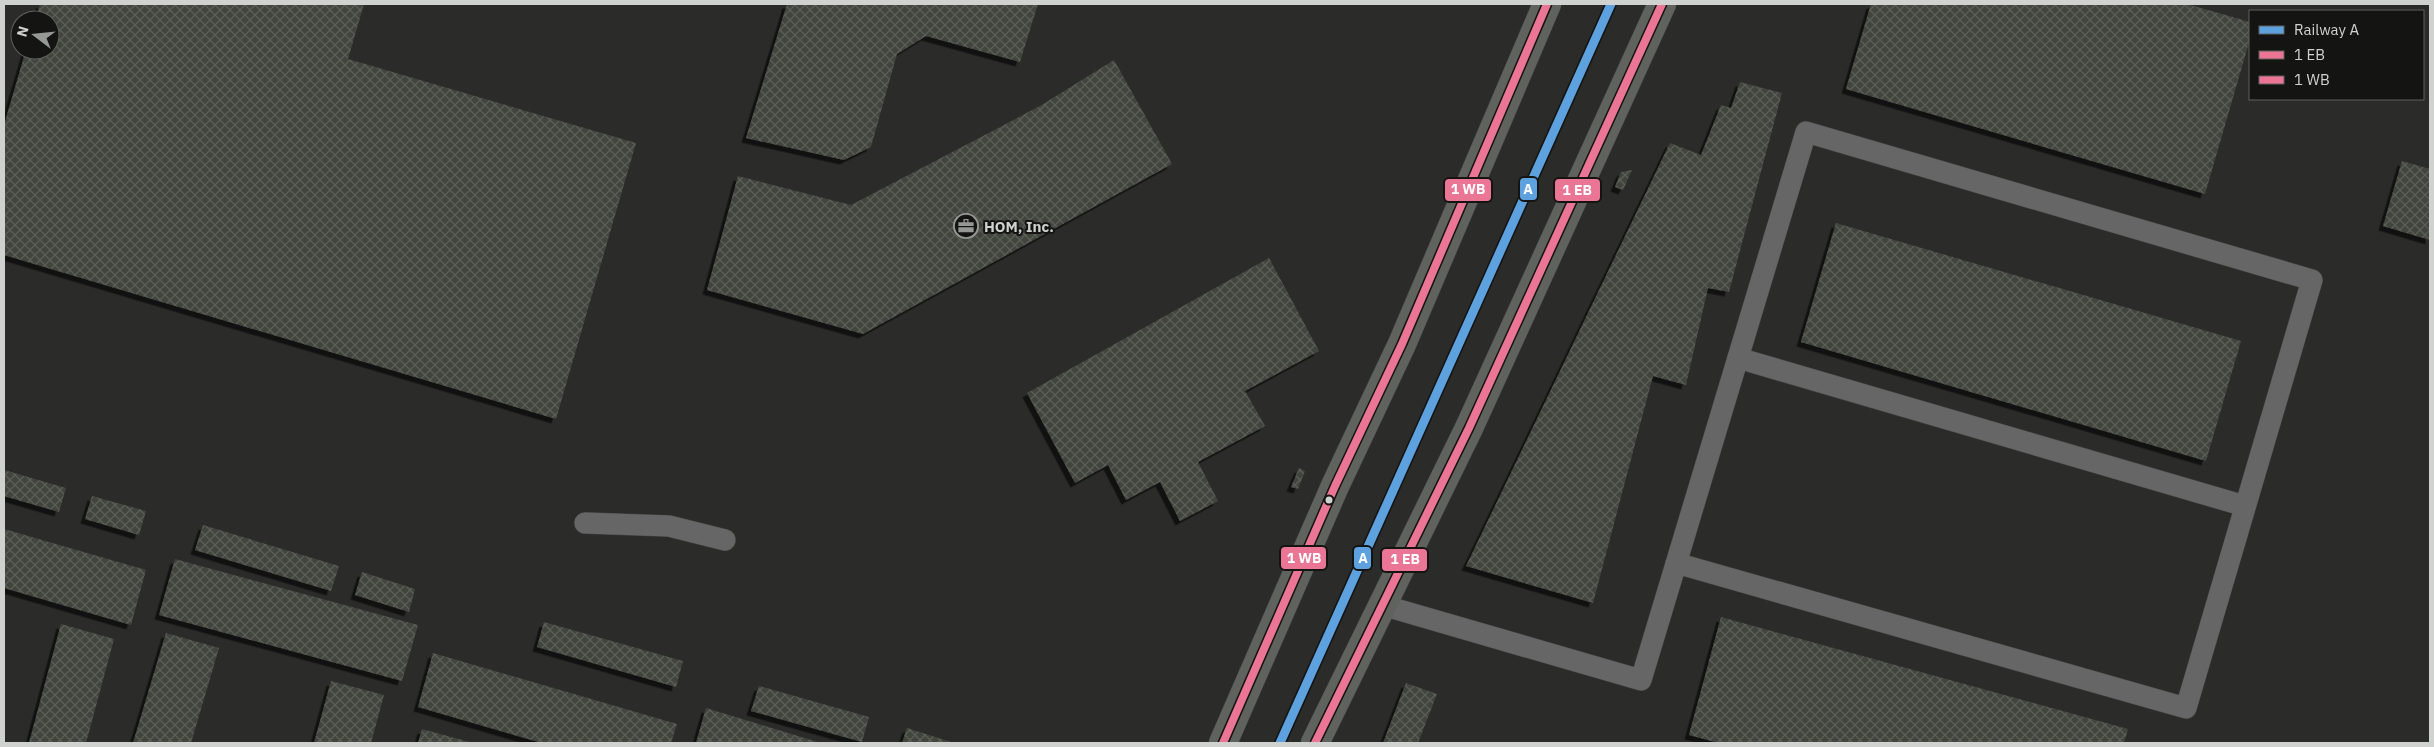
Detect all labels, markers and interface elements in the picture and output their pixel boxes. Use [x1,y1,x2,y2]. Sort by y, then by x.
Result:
north arrow [10,10,60,60]
legend [2249,10,2424,100]
text: Railway A [2294,20,2360,39]
text: N [12,24,33,39]
text: 1 EB [2294,45,2325,64]
text: 1 WB [2294,70,2330,89]
line badge: A [1519,177,1538,201]
line badge: 1 WB [1444,178,1492,202]
line badge: 1 EB [1554,178,1601,202]
text: 1 WB [1451,180,1485,198]
text: A [1523,180,1533,198]
text: 1 EB [1562,181,1592,199]
office icon: HOM, Inc. [953,213,979,239]
place label: HOM, Inc. [984,217,1054,236]
unlabelled marker [1324,495,1334,505]
line badge: 1 WB [1280,546,1327,570]
line badge: A [1353,546,1372,570]
line badge: 1 EB [1381,548,1428,572]
text: 1 WB [1287,549,1321,567]
text: A [1358,549,1368,567]
text: 1 EB [1390,550,1420,568]

